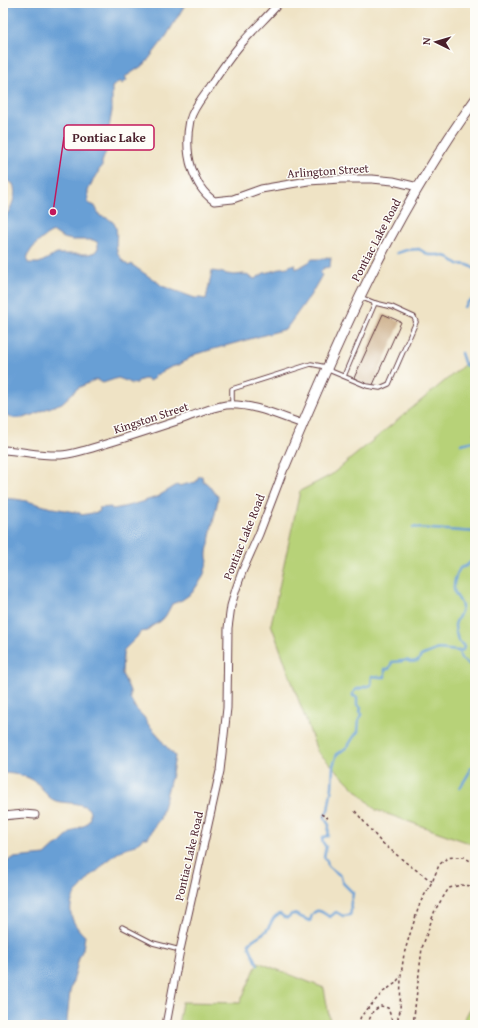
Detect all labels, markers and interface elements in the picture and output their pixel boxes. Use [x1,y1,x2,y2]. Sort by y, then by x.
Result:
north arrow [416,22,456,62]
text: N [418,36,434,45]
callout: Pontiac Lake [64,125,154,150]
text: Pontiac Lake [72,128,146,147]
street label: Arlington Street [287,159,370,182]
street label: Pontiac Lake Road [347,195,405,284]
street label: Kingston Street [111,397,191,438]
street label: Pontiac Lake Road [219,491,269,582]
street label: Pontiac Lake Road [170,809,207,902]

